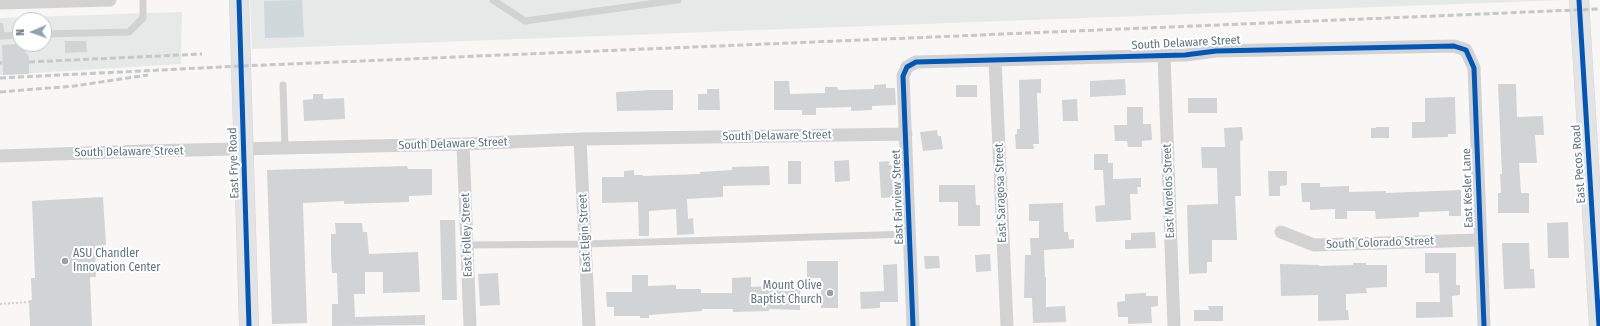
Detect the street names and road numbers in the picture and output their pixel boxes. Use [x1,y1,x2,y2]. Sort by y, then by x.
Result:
street label: South Delaware Street [1131,33,1241,53]
street label: East Pecos Road [1569,124,1589,204]
street label: East Frye Road [226,127,242,199]
street label: South Delaware Street [722,128,832,144]
street label: South Delaware Street [398,135,508,153]
street label: East Saragosa Street [992,143,1010,243]
street label: East Morelos Street [1160,143,1178,239]
street label: South Delaware Street [74,144,184,160]
street label: East Kesler Lane [1459,148,1477,228]
street label: East Fairview Street [889,149,907,245]
street label: East Folley Street [458,193,476,277]
street label: East Elgin Street [576,193,594,273]
street label: South Colorado Street [1326,234,1434,252]

